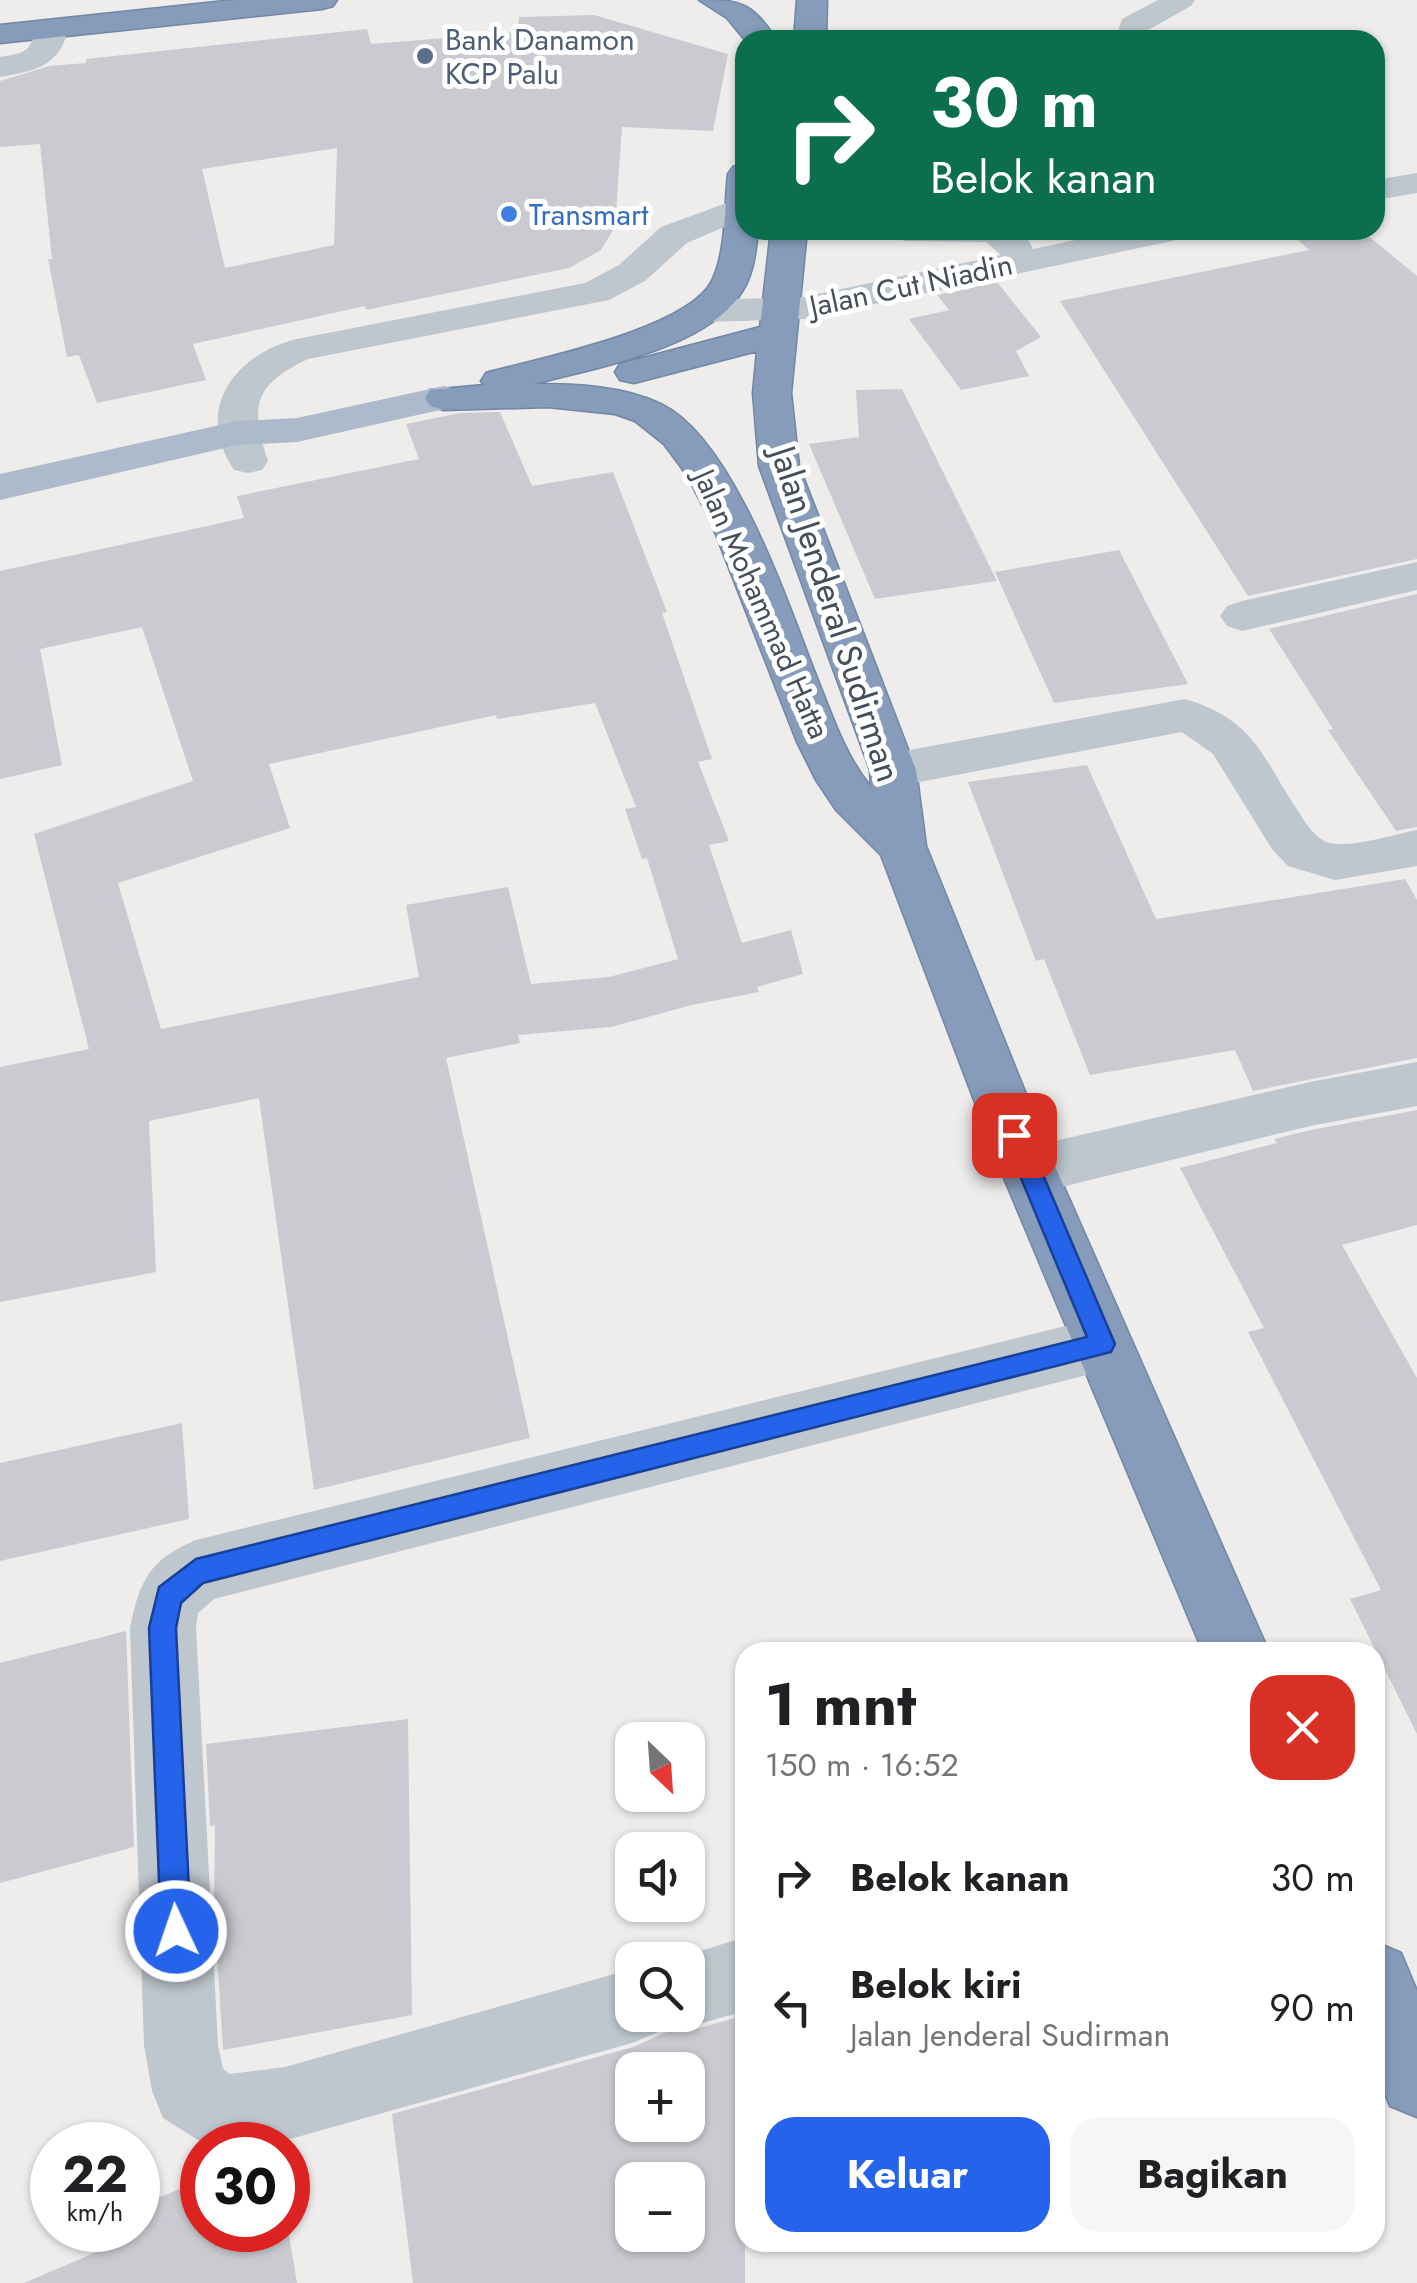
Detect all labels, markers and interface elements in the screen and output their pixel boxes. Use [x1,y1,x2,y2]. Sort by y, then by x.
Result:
place label: Bank Danamon KCP Palu [445,18,635,95]
marker: Bank Danamon KCP Palu [414,45,436,67]
text: 30 m [930,52,1098,153]
icon: right [765,70,895,200]
text: Belok kanan [930,145,1157,210]
place label: Transmart [529,193,649,236]
marker: Transmart [498,203,520,225]
street label: Jalan Cut Niadin [802,243,1016,328]
street label: Jalan Jenderal Sudirman [757,436,914,788]
street label: Jalan Mohammad Hatta [682,459,841,745]
pin [972,1093,1057,1178]
icon: arrive [987,1108,1042,1163]
text: 1 mnt [765,1661,916,1748]
button: close [1250,1675,1355,1780]
north arrow [615,1722,705,1812]
map controls [615,1722,705,2252]
text: 150 m · 16:52 [765,1742,959,1788]
button: sound [615,1832,705,1922]
icon: right [765,1850,820,1905]
text: Belok kanan [850,1850,1070,1905]
text: 30 m [1270,1850,1355,1905]
position arrow [124,1879,228,1983]
button: search [615,1942,705,2032]
text: Belok kiri [850,1957,1022,2012]
icon: left [765,1980,820,2035]
text: 90 m [1269,1980,1355,2035]
text: Jalan Jenderal Sudirman [850,2012,1170,2058]
button: + [615,2052,705,2142]
button: Keluar [765,2117,1050,2232]
button: Bagikan [1070,2117,1355,2232]
speed limit sign: 30 [180,2122,310,2252]
text: 22 [62,2138,128,2211]
button: − [615,2162,705,2252]
text: km/h [67,2194,123,2230]

